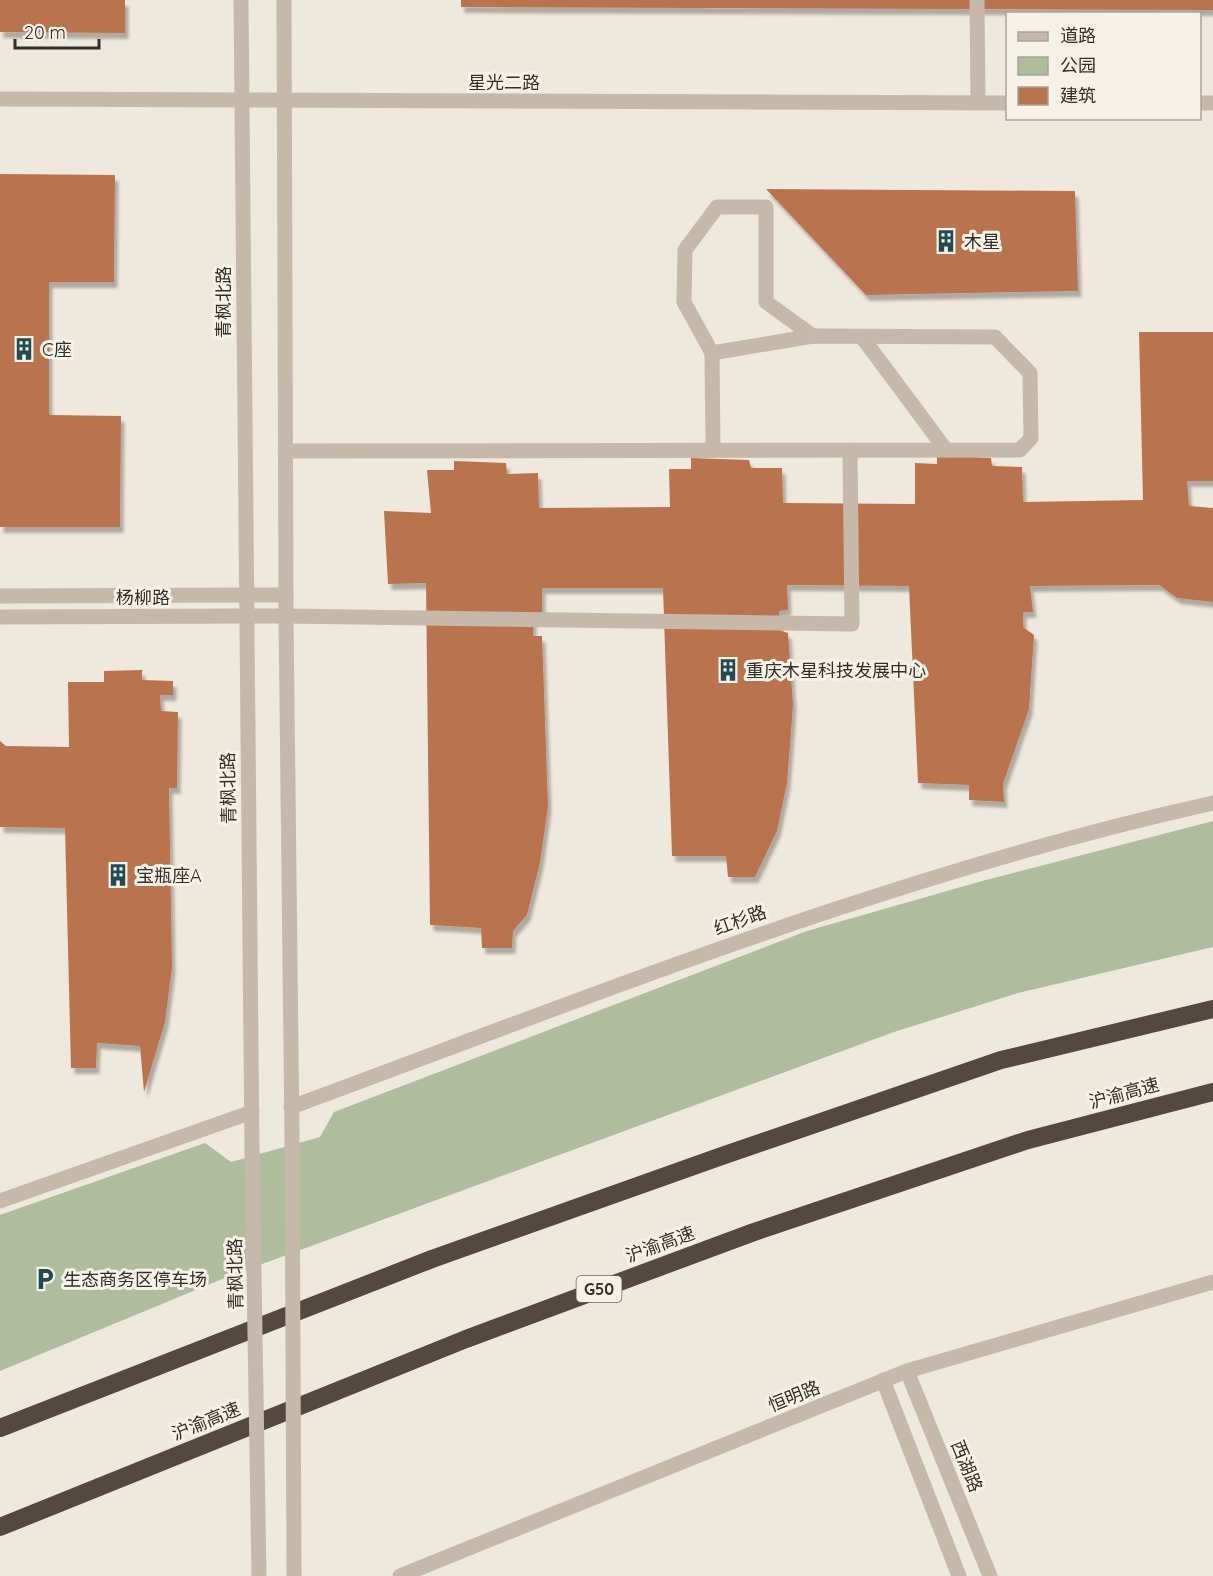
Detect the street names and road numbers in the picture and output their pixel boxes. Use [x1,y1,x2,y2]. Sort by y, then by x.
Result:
street label: 星光二路 [468,71,540,94]
street label: 青枫北路 [212,266,235,338]
street label: 杨柳路 [116,586,170,609]
street label: 青枫北路 [216,752,240,824]
street label: 红杉路 [711,900,769,940]
street label: 沪渝高速 [1086,1073,1162,1113]
street label: 沪渝高速 [622,1221,698,1267]
street label: 青枫北路 [223,1238,247,1310]
road number: G50 [576,1276,622,1302]
street label: 恒明路 [765,1375,823,1417]
street label: 沪渝高速 [168,1397,244,1445]
street label: 西湖路 [946,1437,988,1495]

